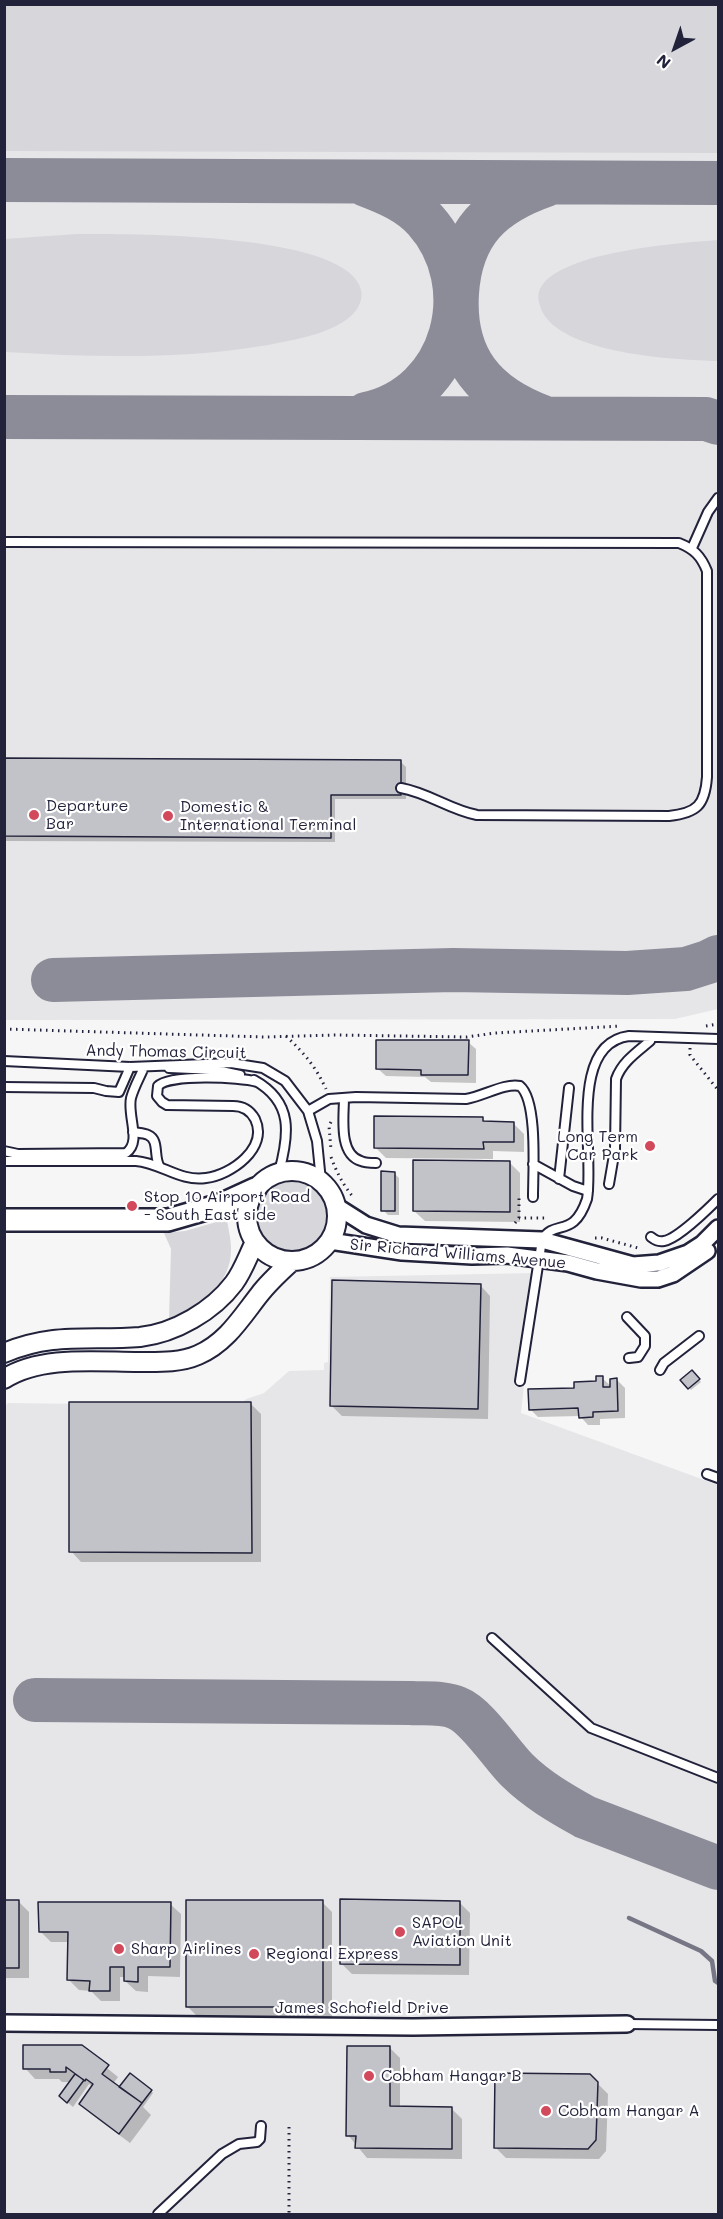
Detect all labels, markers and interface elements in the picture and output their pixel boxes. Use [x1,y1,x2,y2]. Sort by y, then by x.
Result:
north arrow [645,18,705,78]
text: N [652,50,675,74]
place label: Departure Bar [46,796,128,834]
place label: Domestic & International Terminal [180,797,356,835]
marker: Departure Bar [27,808,41,822]
marker: Domestic & International Terminal [161,809,175,823]
street label: Andy Thomas Circuit [85,1041,247,1063]
place label: Long Term Car Park [557,1127,638,1165]
marker: Long Term Car Park [643,1139,657,1153]
place label: Stop 10 Airport Road - South East side [144,1187,310,1225]
marker: Stop 10 Airport Road - South East side [125,1199,139,1213]
street label: Sir Richard Williams Avenue [349,1235,567,1273]
place label: SAPOL Aviation Unit [412,1913,512,1951]
marker: SAPOL Aviation Unit [393,1925,407,1939]
place label: Sharp Airlines [131,1939,241,1959]
marker: Sharp Airlines [112,1942,126,1956]
place label: Regional Express [266,1944,398,1964]
marker: Regional Express [247,1947,261,1961]
street label: James Schofield Drive [275,1998,449,2018]
place label: Cobham Hangar B [381,2066,522,2086]
marker: Cobham Hangar B [362,2069,376,2083]
place label: Cobham Hangar A [558,2101,700,2121]
marker: Cobham Hangar A [539,2104,553,2118]

